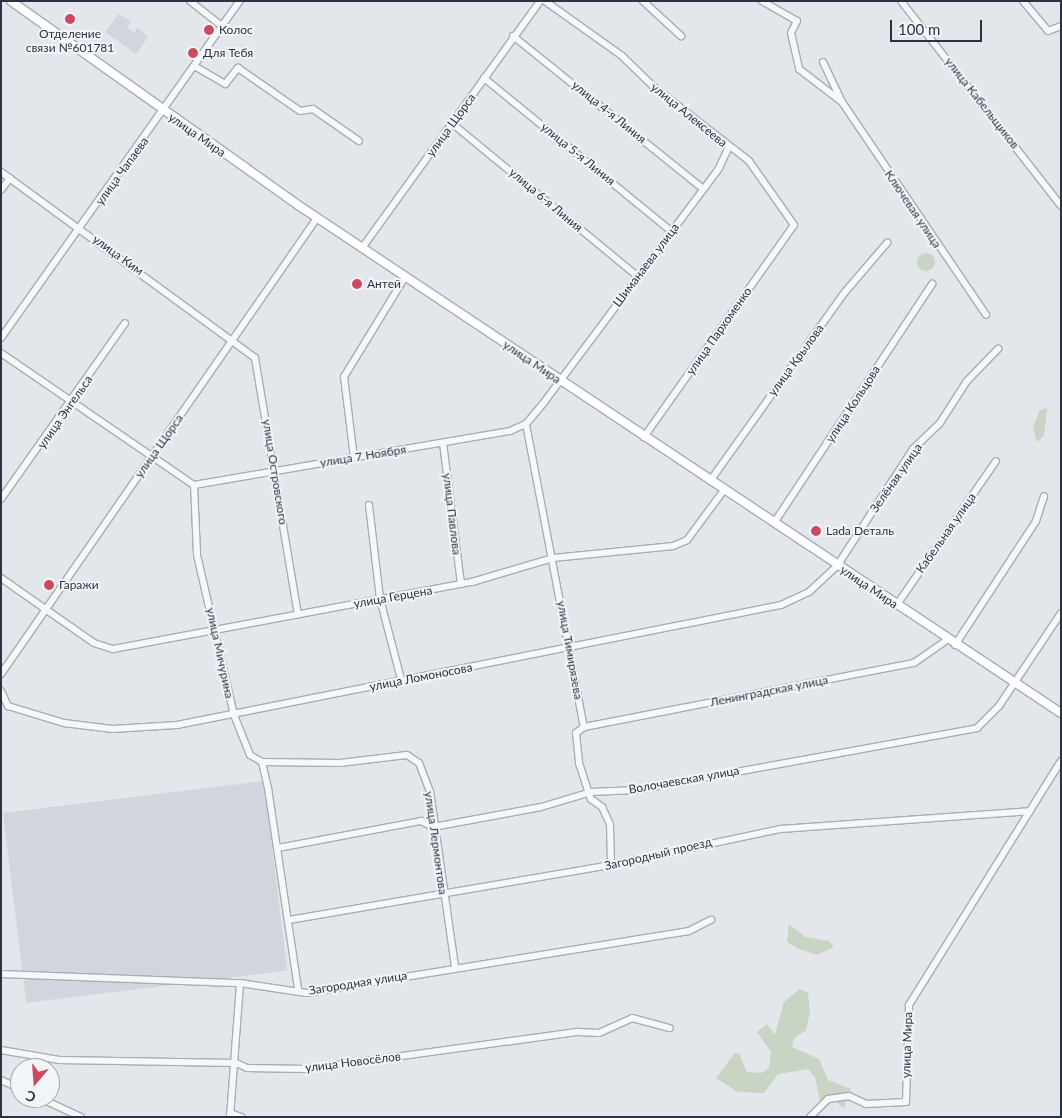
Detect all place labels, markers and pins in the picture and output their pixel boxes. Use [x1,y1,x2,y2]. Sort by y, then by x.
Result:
marker: Отделение связи №601781 [64,13,76,25]
place label: Колос [219,23,253,37]
marker: Колос [203,24,215,36]
place label: Отделение связи №601781 [26,27,114,55]
place label: Для Тебя [203,46,253,60]
marker: Для Тебя [187,47,199,59]
place label: Антей [367,277,401,291]
marker: Антей [351,278,363,290]
place label: Lada Dеталь [826,524,894,538]
marker: Lada Dеталь [810,525,822,537]
place label: Гаражи [59,578,99,592]
marker: Гаражи [43,579,55,591]

